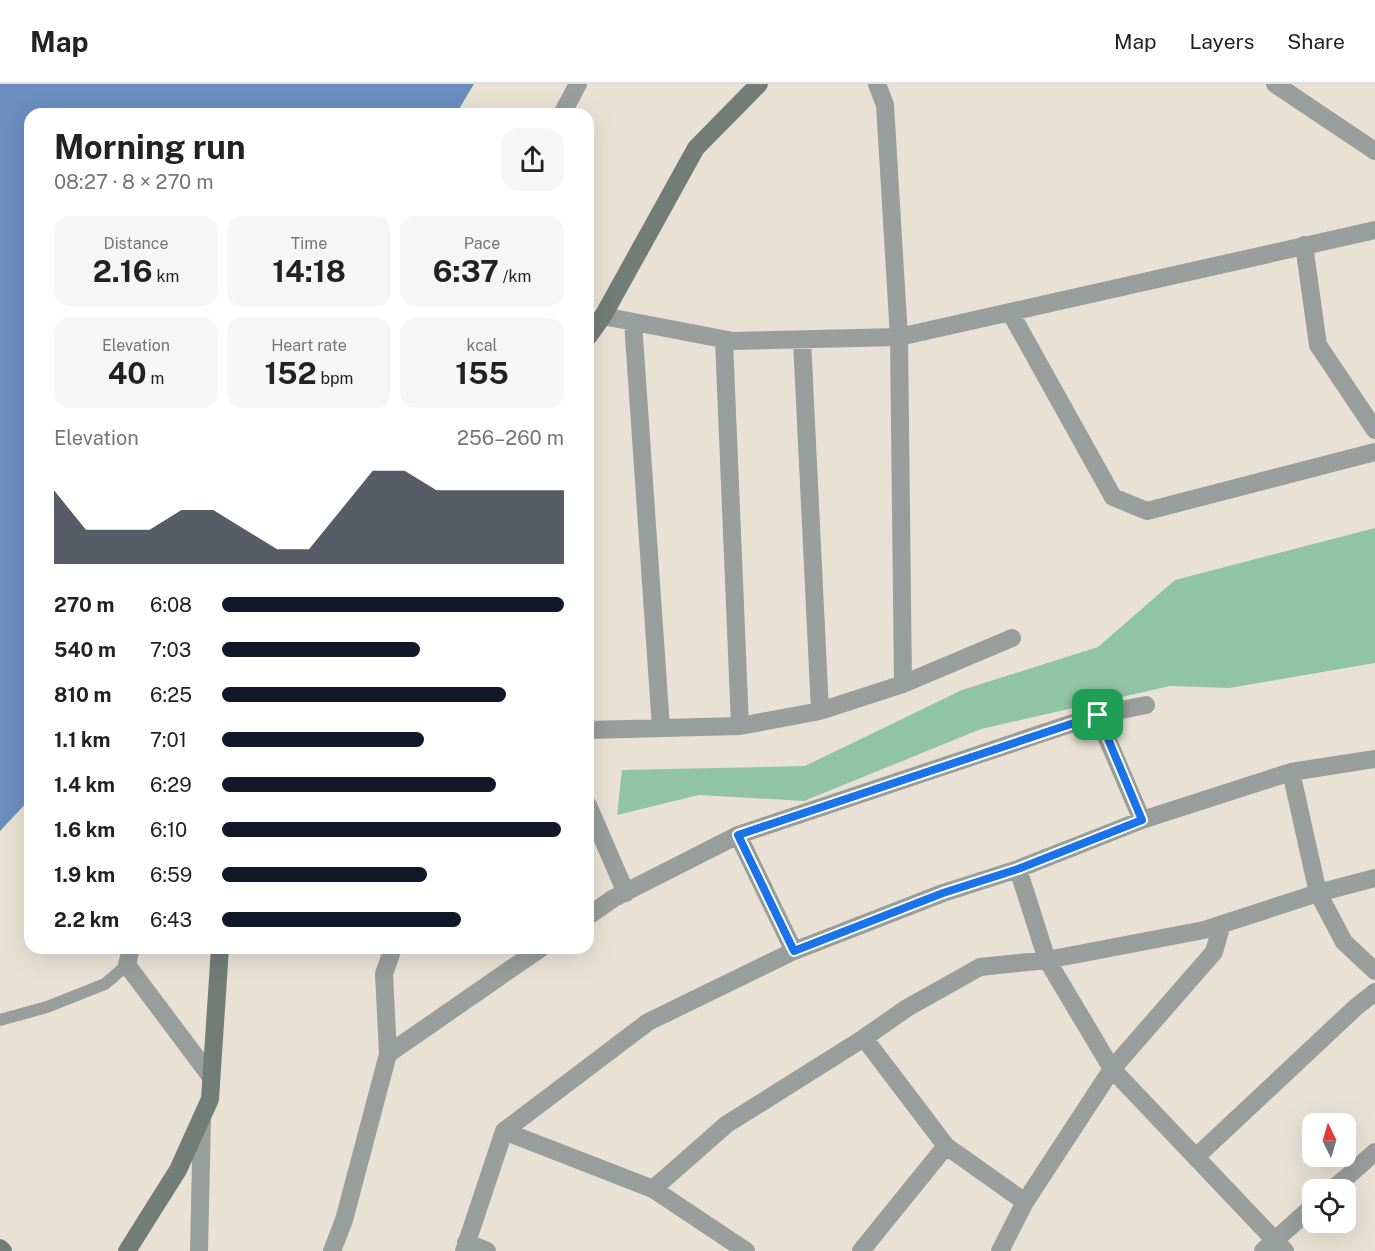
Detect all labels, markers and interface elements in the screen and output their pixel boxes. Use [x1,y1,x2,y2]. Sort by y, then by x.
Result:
text: Map [30,25,89,58]
text: Map [1114,29,1157,54]
text: Layers [1190,29,1254,54]
text: Share [1287,29,1345,54]
text: Morning run [54,128,246,166]
button: share [501,128,564,191]
text: 08:27 · 8 × 270 m [54,170,213,194]
text: Distance [104,234,168,253]
text: Time [291,234,327,253]
text: Pace [464,234,500,253]
text: 2.16 [93,253,153,289]
text: 14:18 [272,253,346,289]
text: 6:37 [433,253,499,289]
text: km [153,267,179,286]
text: /km [499,267,531,286]
text: Elevation [102,336,170,355]
text: Heart rate [271,336,347,355]
text: kcal [467,336,497,355]
text: 40 [108,355,147,391]
text: 152 [265,355,317,391]
text: 155 [455,355,509,391]
text: m [147,369,164,388]
text: bpm [317,369,353,388]
text: Elevation [54,426,139,450]
text: 256–260 m [457,426,564,450]
text: 270 m [54,593,114,617]
text: 6:08 [150,593,192,617]
text: 540 m [54,638,116,662]
text: 7:03 [150,638,191,662]
text: 810 m [54,683,111,707]
text: 6:25 [150,683,192,707]
pin [1072,689,1123,740]
icon: arrive [1081,698,1114,731]
text: 1.1 km [54,728,111,752]
text: 7:01 [150,728,187,752]
text: 1.4 km [54,773,115,797]
text: 6:29 [150,773,192,797]
text: 1.6 km [54,818,115,842]
text: 6:10 [150,818,187,842]
text: 1.9 km [54,863,115,887]
text: 6:59 [150,863,192,887]
text: 2.2 km [54,908,119,932]
text: 6:43 [150,908,192,932]
north arrow [1302,1113,1356,1167]
map controls [1302,1113,1356,1233]
button: locate [1302,1179,1356,1233]

